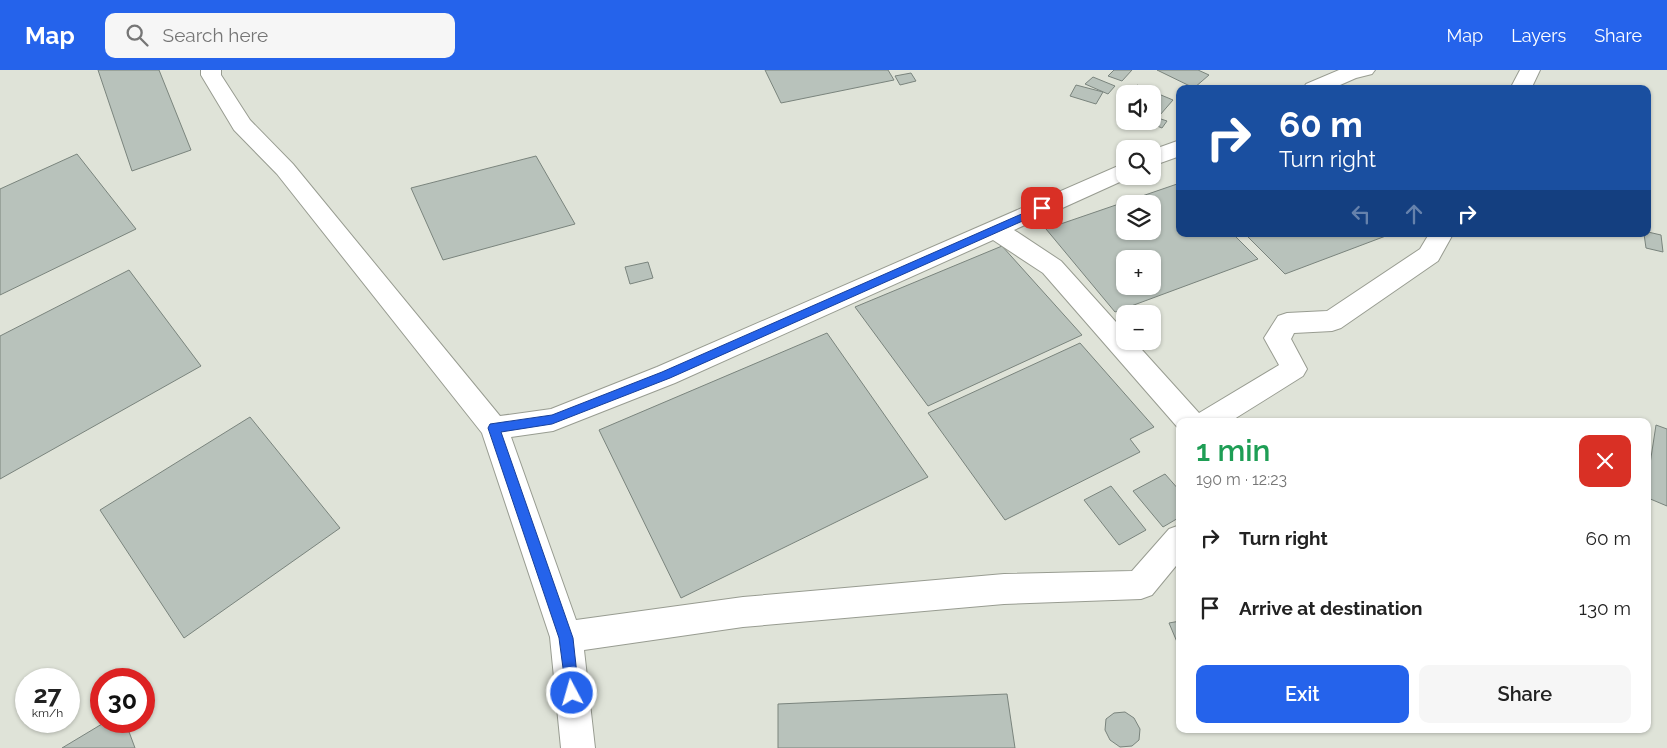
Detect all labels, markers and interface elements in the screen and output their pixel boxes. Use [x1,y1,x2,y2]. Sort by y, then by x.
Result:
search box [105,13,455,58]
text: Map [25,21,75,50]
icon: search [123,21,151,49]
text: Search here [163,24,268,46]
text: Map [1447,25,1483,46]
text: Layers [1511,25,1566,46]
text: Share [1594,25,1642,46]
map controls [1116,85,1161,350]
button: sound [1116,85,1161,130]
text: 60 m [1279,104,1363,145]
icon: right [1196,105,1261,170]
button: search [1116,140,1161,185]
text: Turn right [1279,146,1376,172]
pin [1021,187,1063,229]
icon: arrive [1028,194,1056,222]
button: layers [1116,195,1161,240]
icon: left [1347,200,1375,228]
icon: ahead [1400,200,1428,228]
icon: right [1453,200,1481,228]
button: + [1116,250,1161,295]
button: − [1116,305,1161,350]
text: 1 min [1196,433,1271,468]
button: close [1579,435,1631,487]
text: 190 m · 12:23 [1196,470,1287,489]
icon: right [1196,524,1224,552]
text: Turn right [1239,527,1328,549]
text: 60 m [1586,527,1631,549]
icon: arrive [1196,594,1224,622]
text: Arrive at destination [1239,597,1423,619]
text: 130 m [1579,597,1631,619]
button: Exit [1196,665,1409,723]
button: Share [1419,665,1631,723]
position arrow [545,666,597,718]
speed limit sign: 30 [90,668,155,733]
text: 27 [33,679,62,709]
text: km/h [32,706,63,720]

